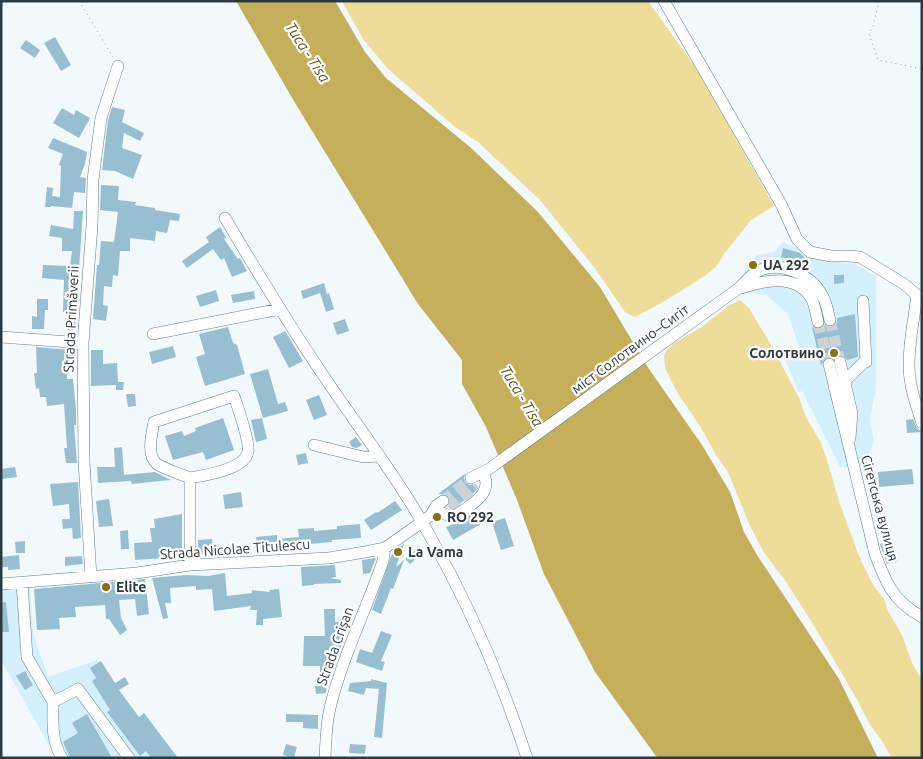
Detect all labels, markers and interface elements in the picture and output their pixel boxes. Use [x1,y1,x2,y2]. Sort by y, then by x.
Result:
water label: Тиса - Tisa [282,19,334,85]
place label: UA 292 [763,257,810,273]
marker: UA 292 [747,259,759,271]
street label: Strada Primăverii [60,265,82,373]
street label: міст Солотвино–Сигіт [568,301,692,397]
place label: Солотвино [749,345,824,361]
marker: Солотвино [828,347,840,359]
water label: Тиса - Tisa [497,362,547,430]
street label: Сігетська вулиця [858,453,902,563]
place label: RO 292 [447,509,494,525]
marker: RO 292 [431,511,443,523]
street label: Strada Nicolae Titulescu [159,536,311,562]
place label: La Vama [408,544,463,560]
marker: La Vama [392,546,404,558]
place label: Elite [116,579,146,595]
marker: Elite [100,581,112,593]
street label: Strada Crișan [313,605,357,687]

